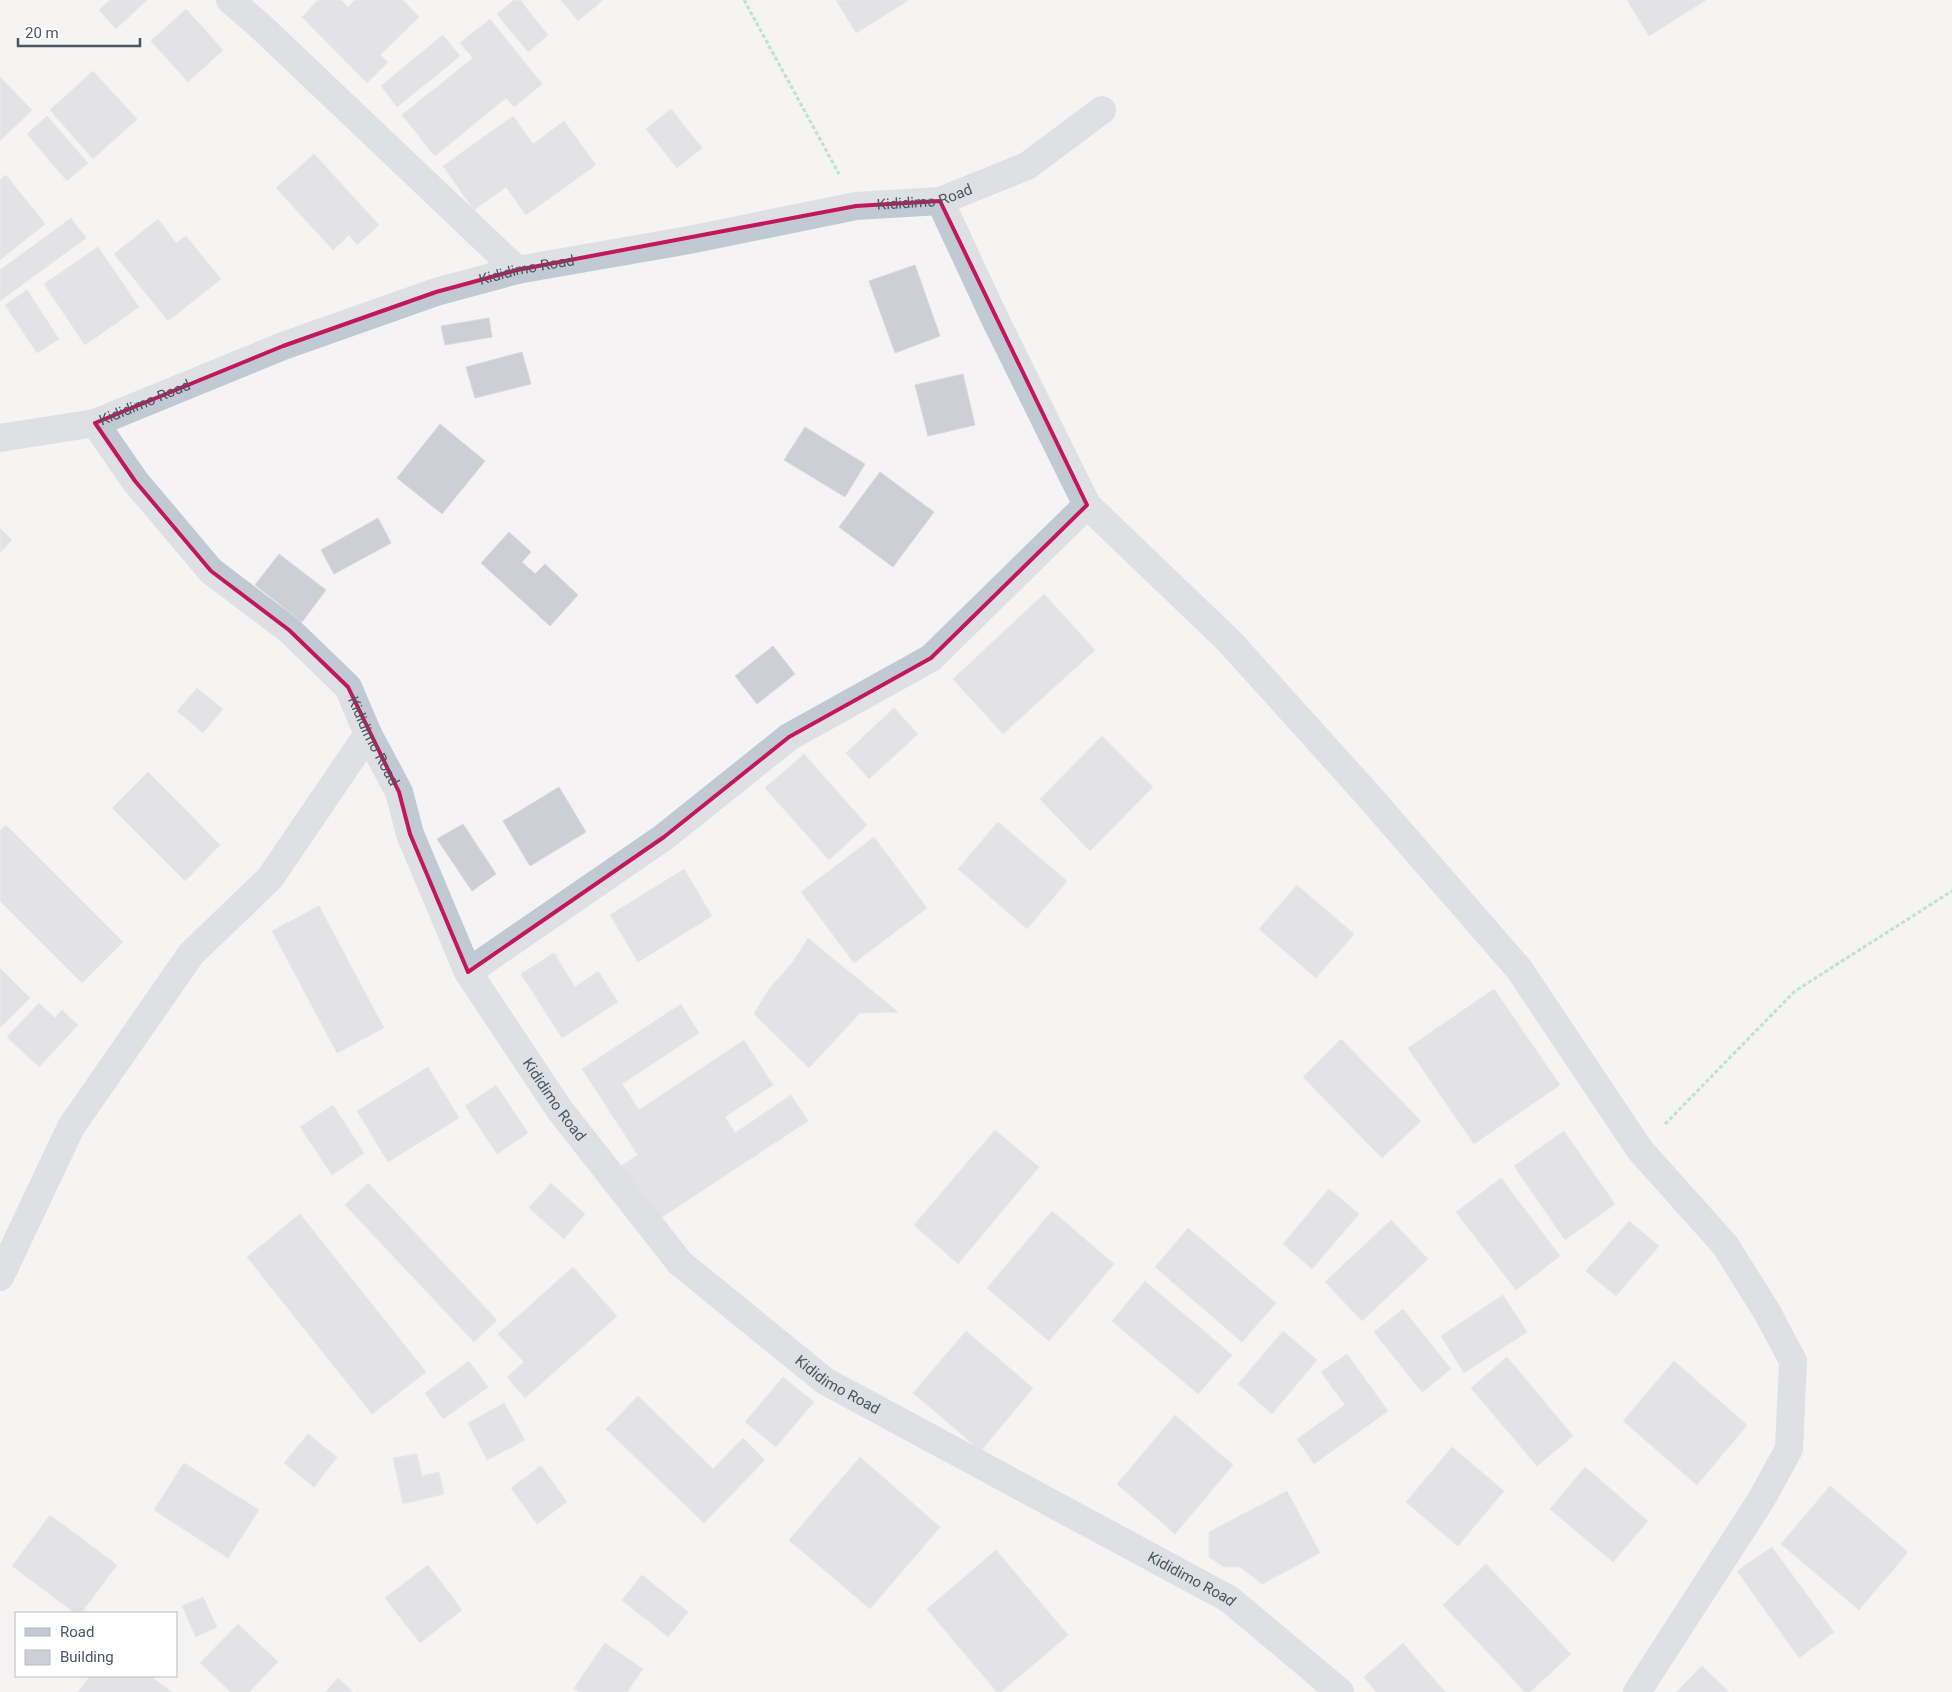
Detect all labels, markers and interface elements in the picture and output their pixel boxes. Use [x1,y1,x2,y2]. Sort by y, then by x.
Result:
scale bar [18,15,140,47]
text: 20 m [25,24,59,42]
street label: Kididimo Road [876,180,975,214]
street label: Kididimo Road [477,251,576,289]
street label: Kididimo Road [96,376,193,429]
street label: Kididimo Road [344,694,403,789]
street label: Kididimo Road [519,1055,590,1145]
street label: Kididimo Road [791,1351,883,1418]
street label: Kididimo Road [1145,1548,1240,1610]
legend [15,1612,178,1677]
text: Road [60,1623,94,1641]
text: Building [60,1648,114,1666]

